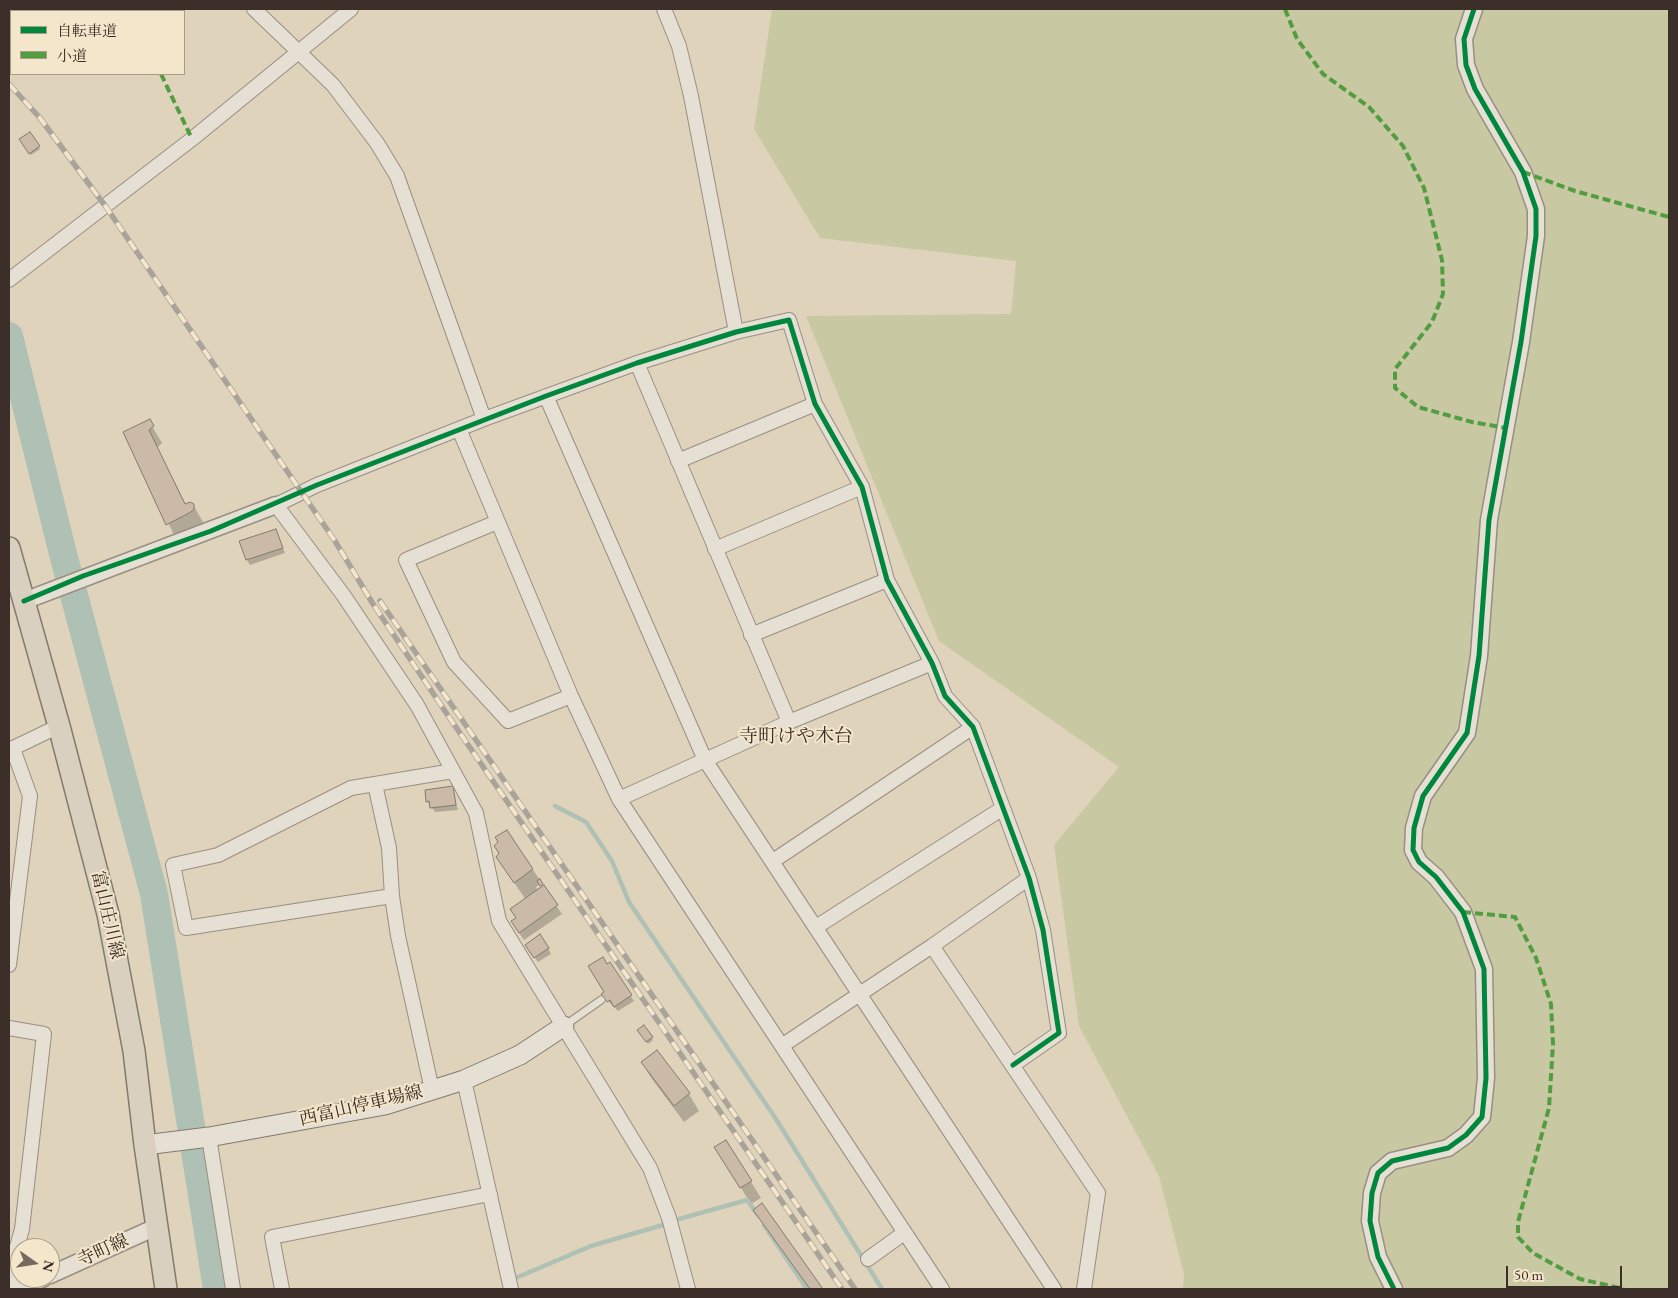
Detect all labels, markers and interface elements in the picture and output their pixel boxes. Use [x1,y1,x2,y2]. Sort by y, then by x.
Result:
legend [10,10,185,75]
text: 自転車道 [57,21,117,40]
text: 小道 [57,46,87,65]
district label: 寺町けや木台 [739,726,853,748]
street label: 富山庄川線 [86,869,128,961]
street label: 西富山停車場線 [297,1081,425,1131]
street label: 寺町線 [74,1230,132,1272]
north arrow [10,1238,60,1288]
scale bar [1508,1256,1624,1288]
text: N [39,1259,59,1274]
text: 50 m [1514,1265,1543,1284]

